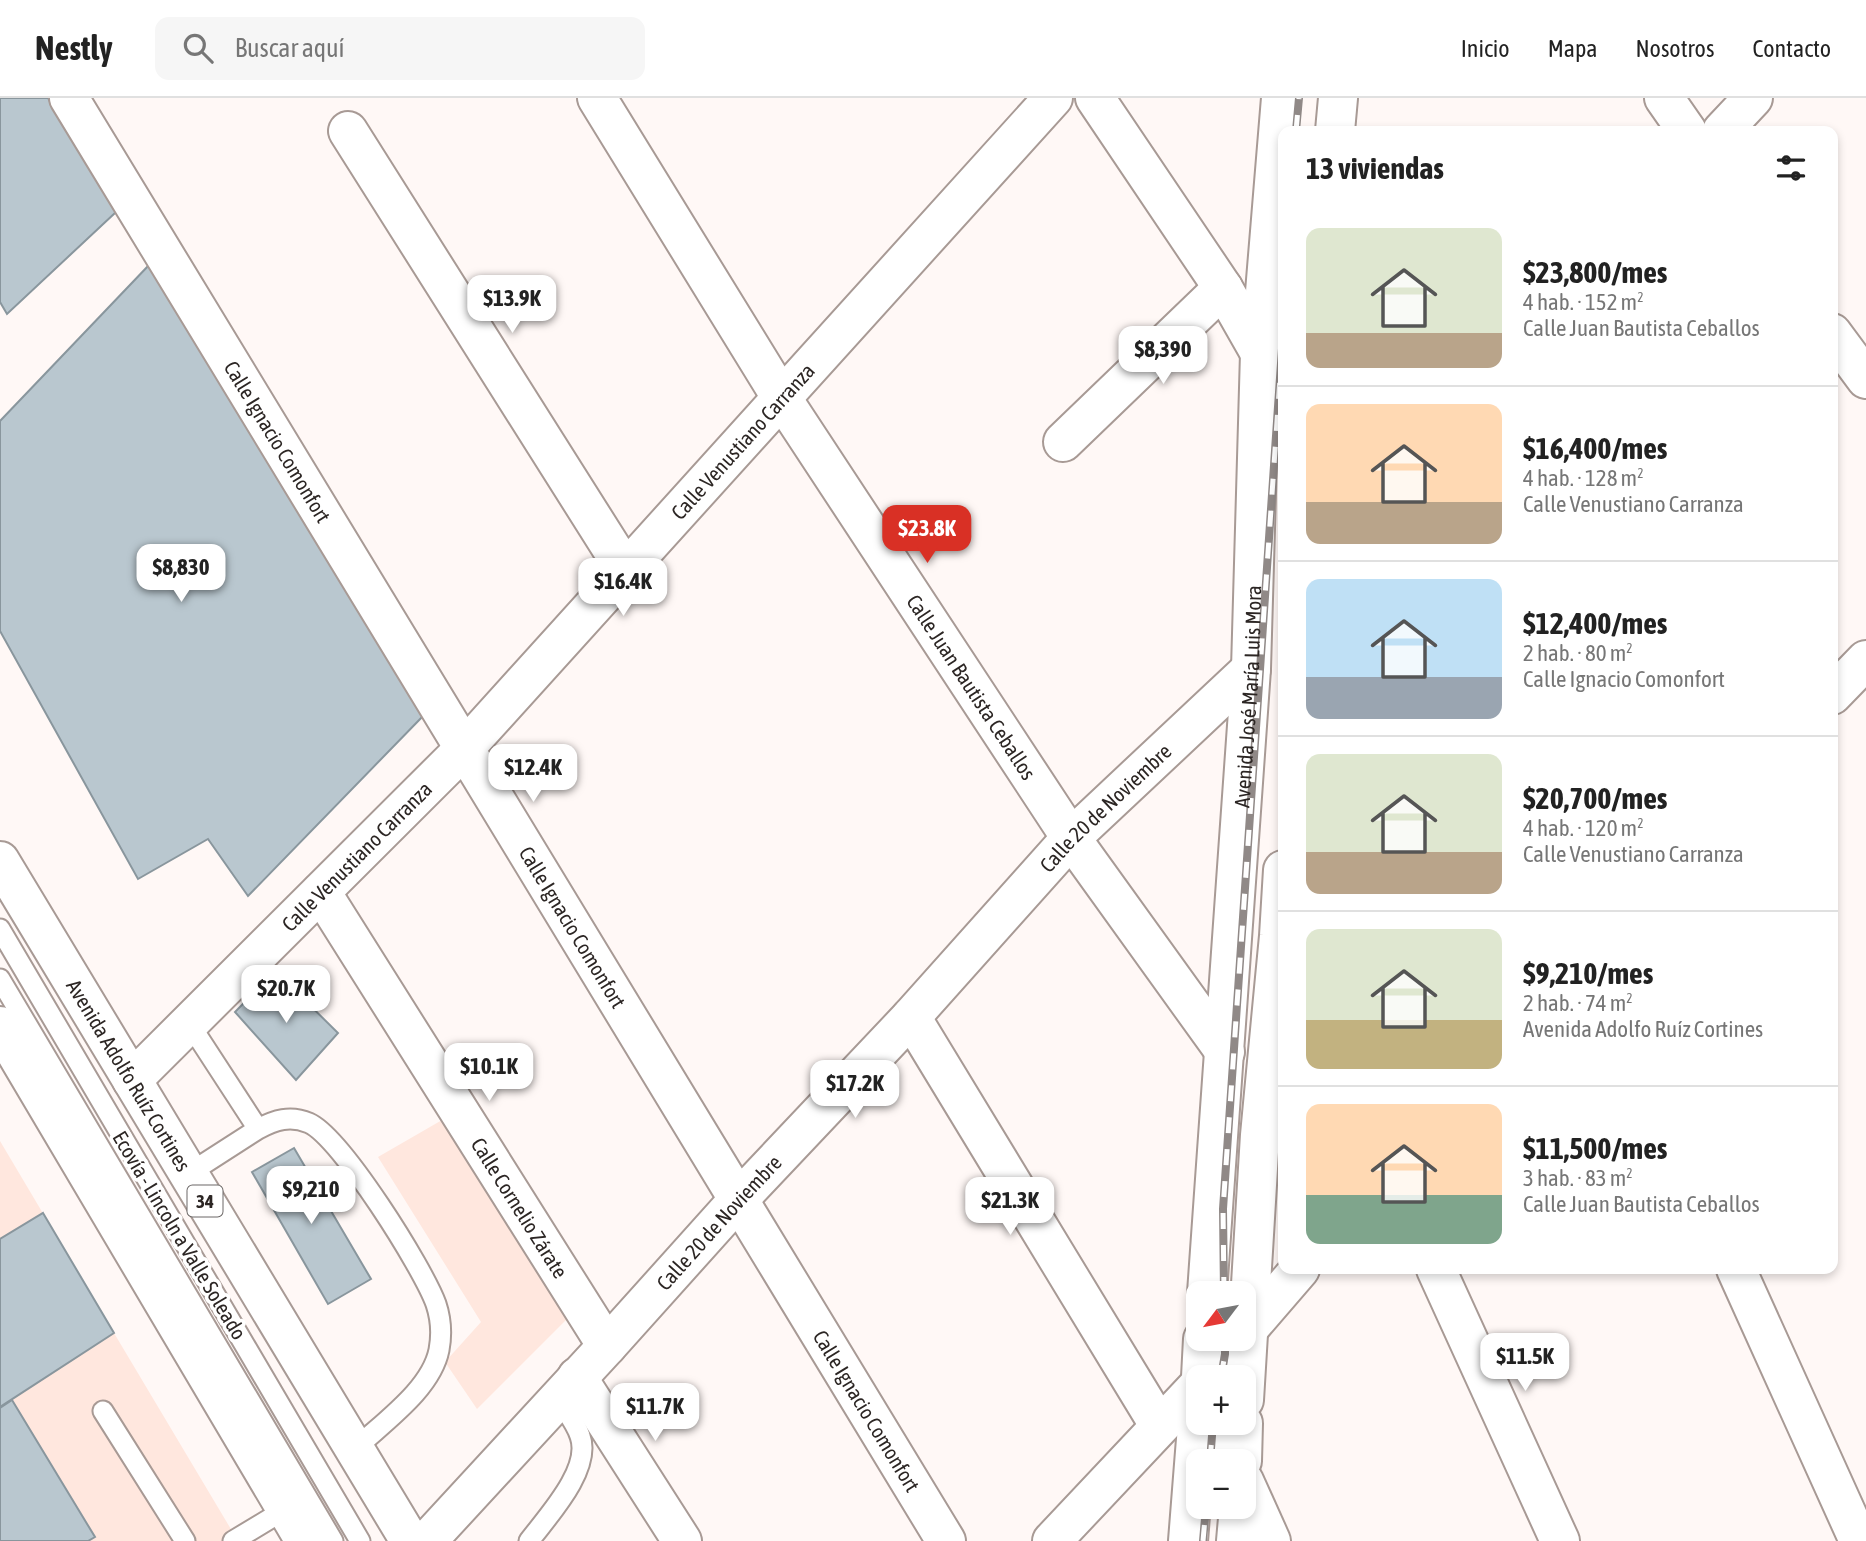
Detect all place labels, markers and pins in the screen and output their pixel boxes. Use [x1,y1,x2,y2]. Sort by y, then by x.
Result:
pin: $13.9K [455,275,569,335]
pin: $8,390 [1106,327,1220,386]
pin: $23.8K [870,505,984,565]
pin: $8,830 [124,545,238,604]
pin: $16.4K [566,559,680,618]
pin: $12.4K [476,744,590,804]
pin: $20.7K [229,965,343,1025]
pin: $10.1K [432,1044,546,1103]
pin: $17.2K [798,1060,912,1120]
pin: $9,210 [254,1166,368,1226]
pin: $21.3K [953,1178,1067,1237]
pin: $11.5K [1468,1334,1582,1393]
pin: $11.7K [598,1384,712,1443]

